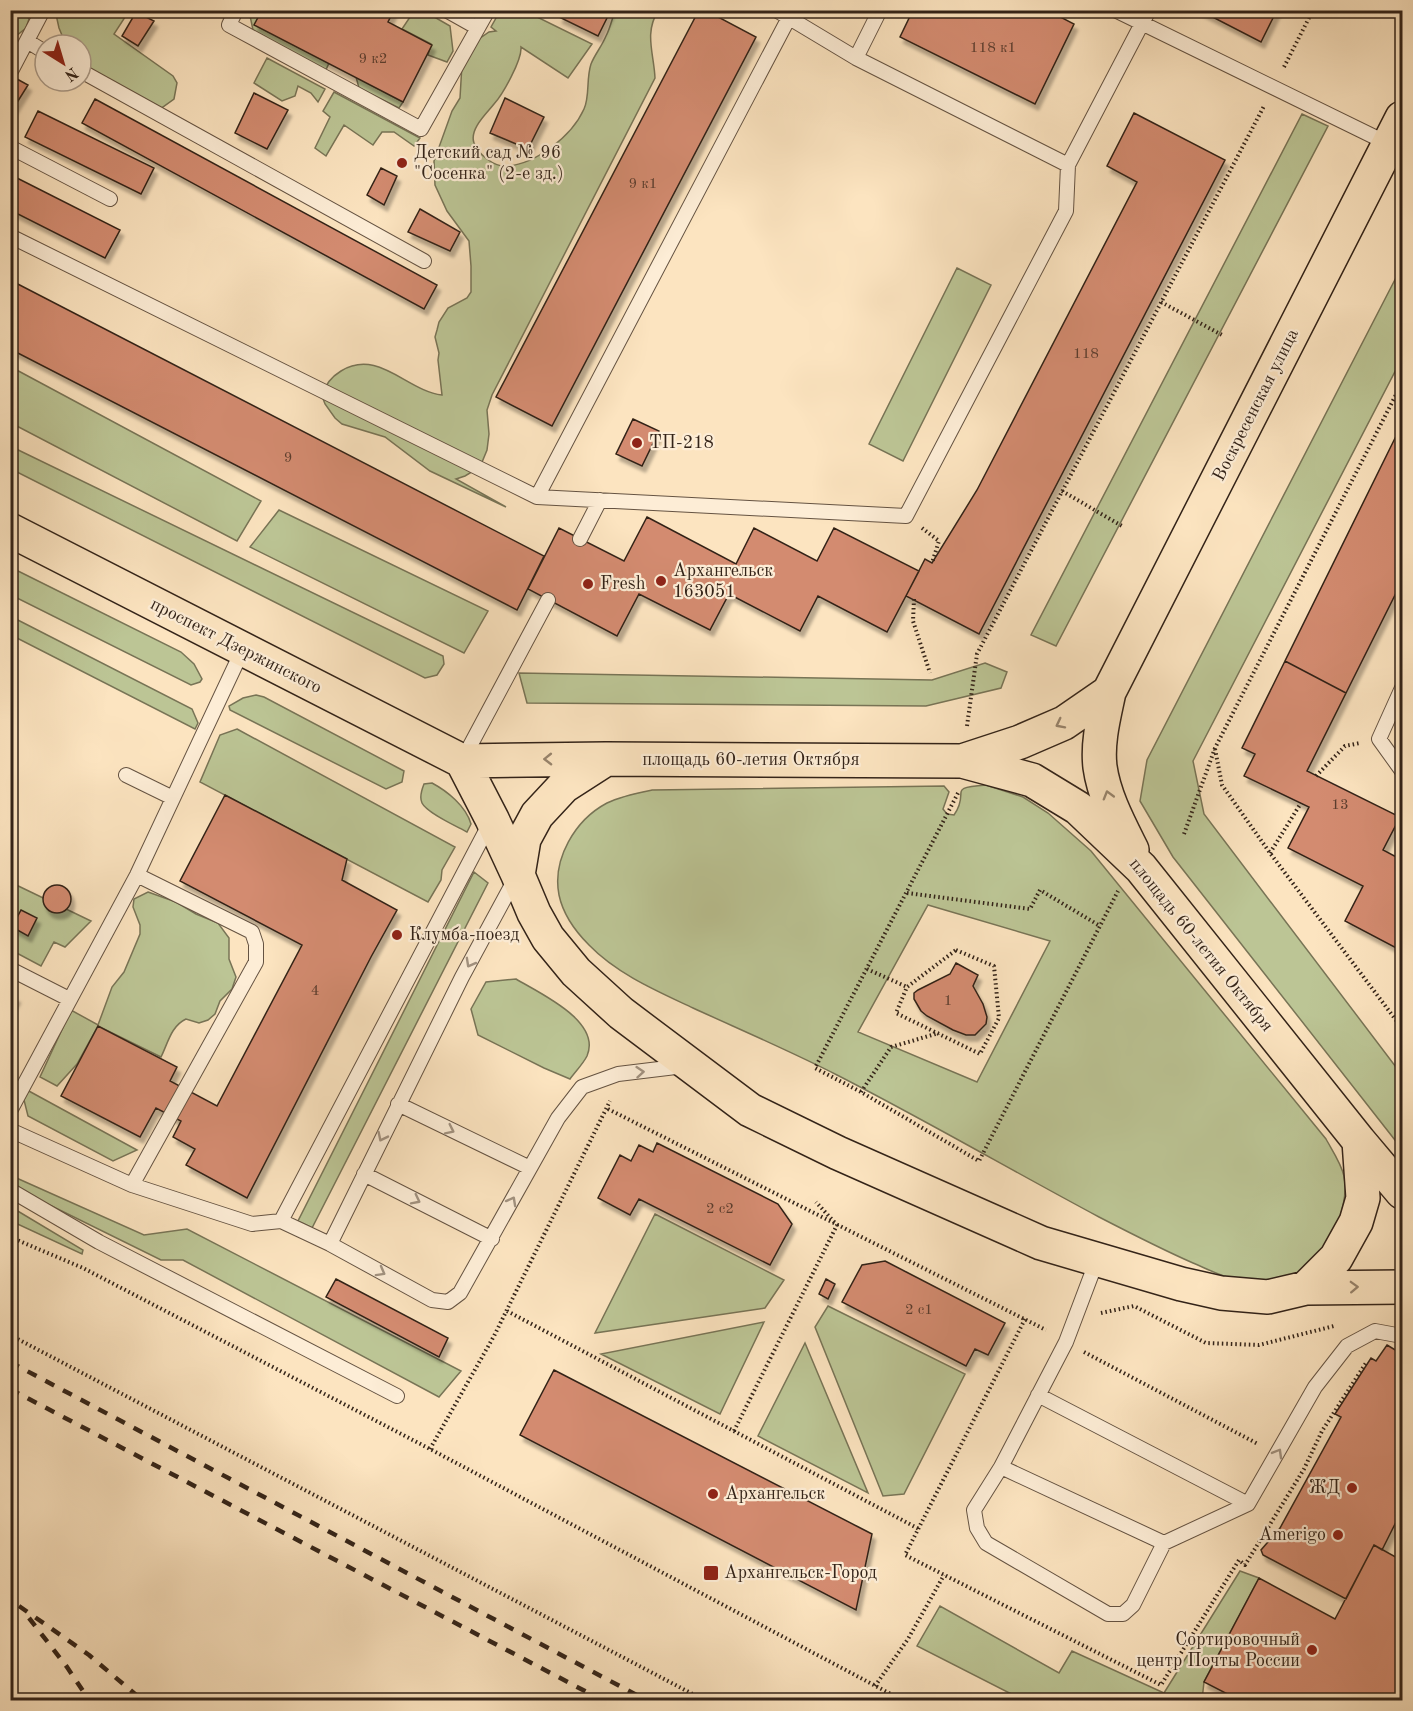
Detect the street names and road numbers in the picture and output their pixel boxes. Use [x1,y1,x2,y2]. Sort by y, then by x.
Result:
street label: Воскресенская улица [1210,326,1302,484]
street label: проспект Дзержинского [147,595,325,697]
street label: площадь 60-летия Октября [642,751,860,769]
street label: площадь 60-летия Октября [1126,855,1276,1035]

